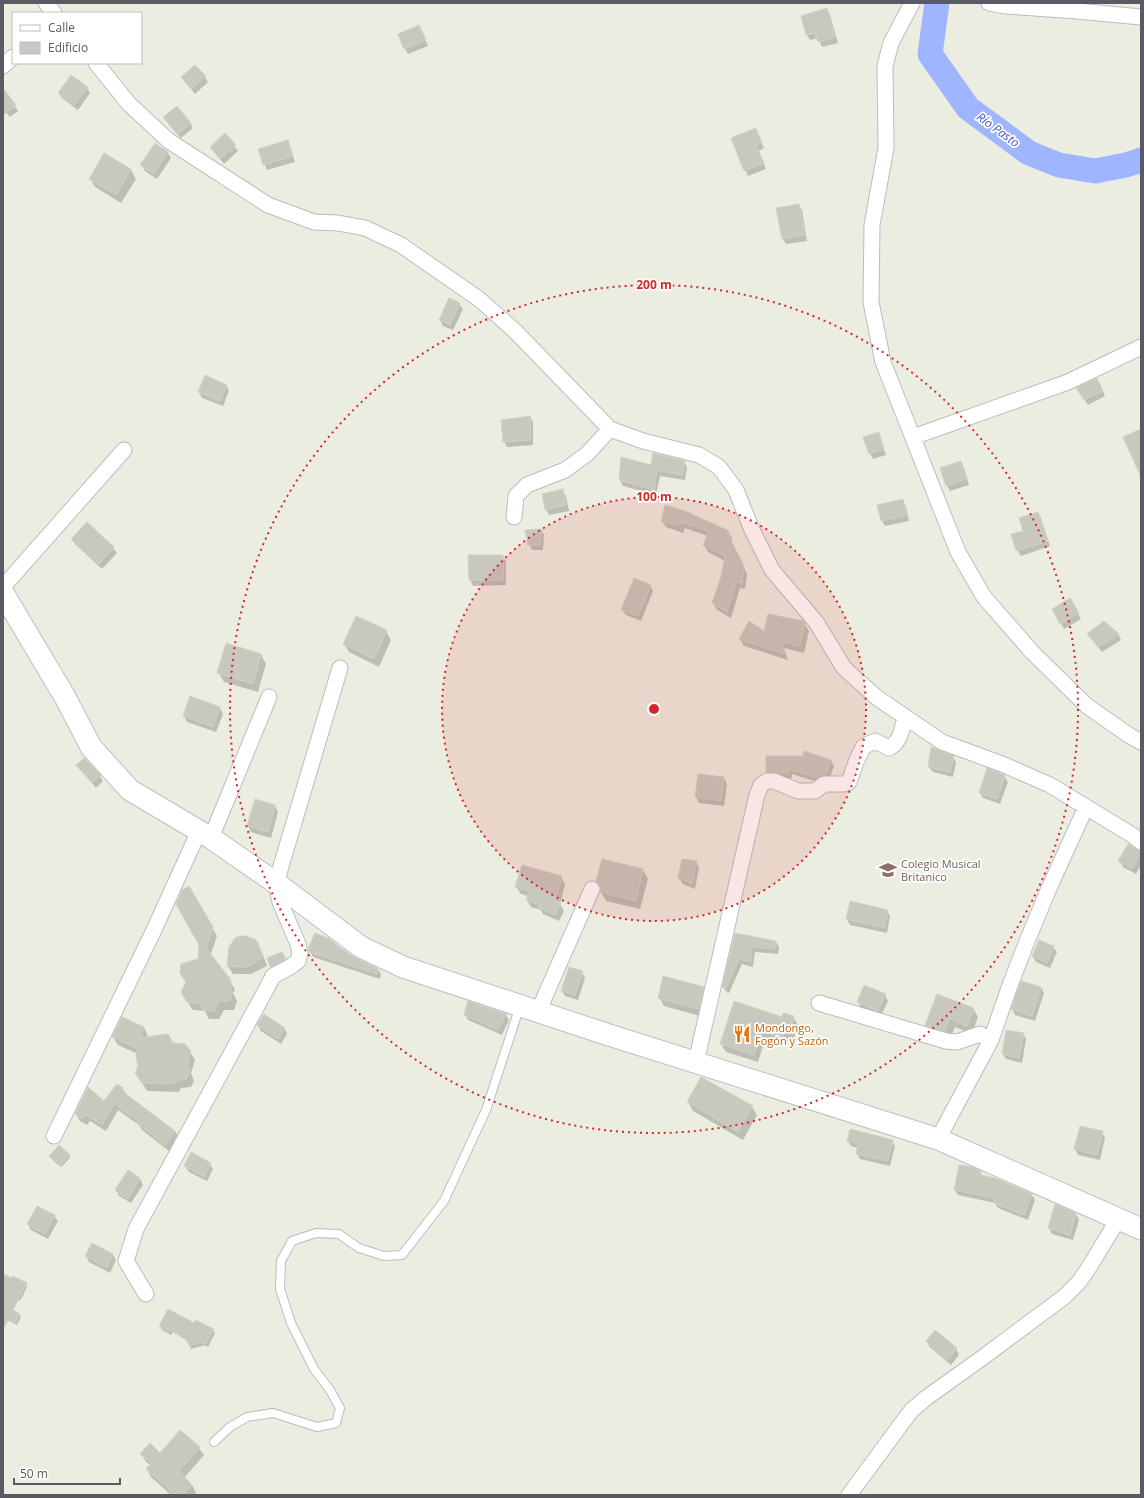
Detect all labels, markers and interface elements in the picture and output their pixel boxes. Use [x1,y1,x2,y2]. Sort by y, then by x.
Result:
legend [12,12,142,64]
text: Calle [48,19,75,36]
text: Edificio [48,39,88,56]
water label: Río Pasto [973,108,1023,151]
text: 200 m [636,276,672,293]
text: 100 m [636,488,672,505]
centre of rings [647,702,661,716]
place label: Colegio Musical Britanico [901,856,981,884]
school or university icon: Colegio Musical Britanico [878,860,898,880]
place label: Mondongo, Fogón y Sazón [755,1020,829,1048]
restaurant icon: Mondongo, Fogón y Sazón [732,1024,752,1044]
scale bar [14,1460,120,1486]
text: 50 m [20,1465,48,1482]

